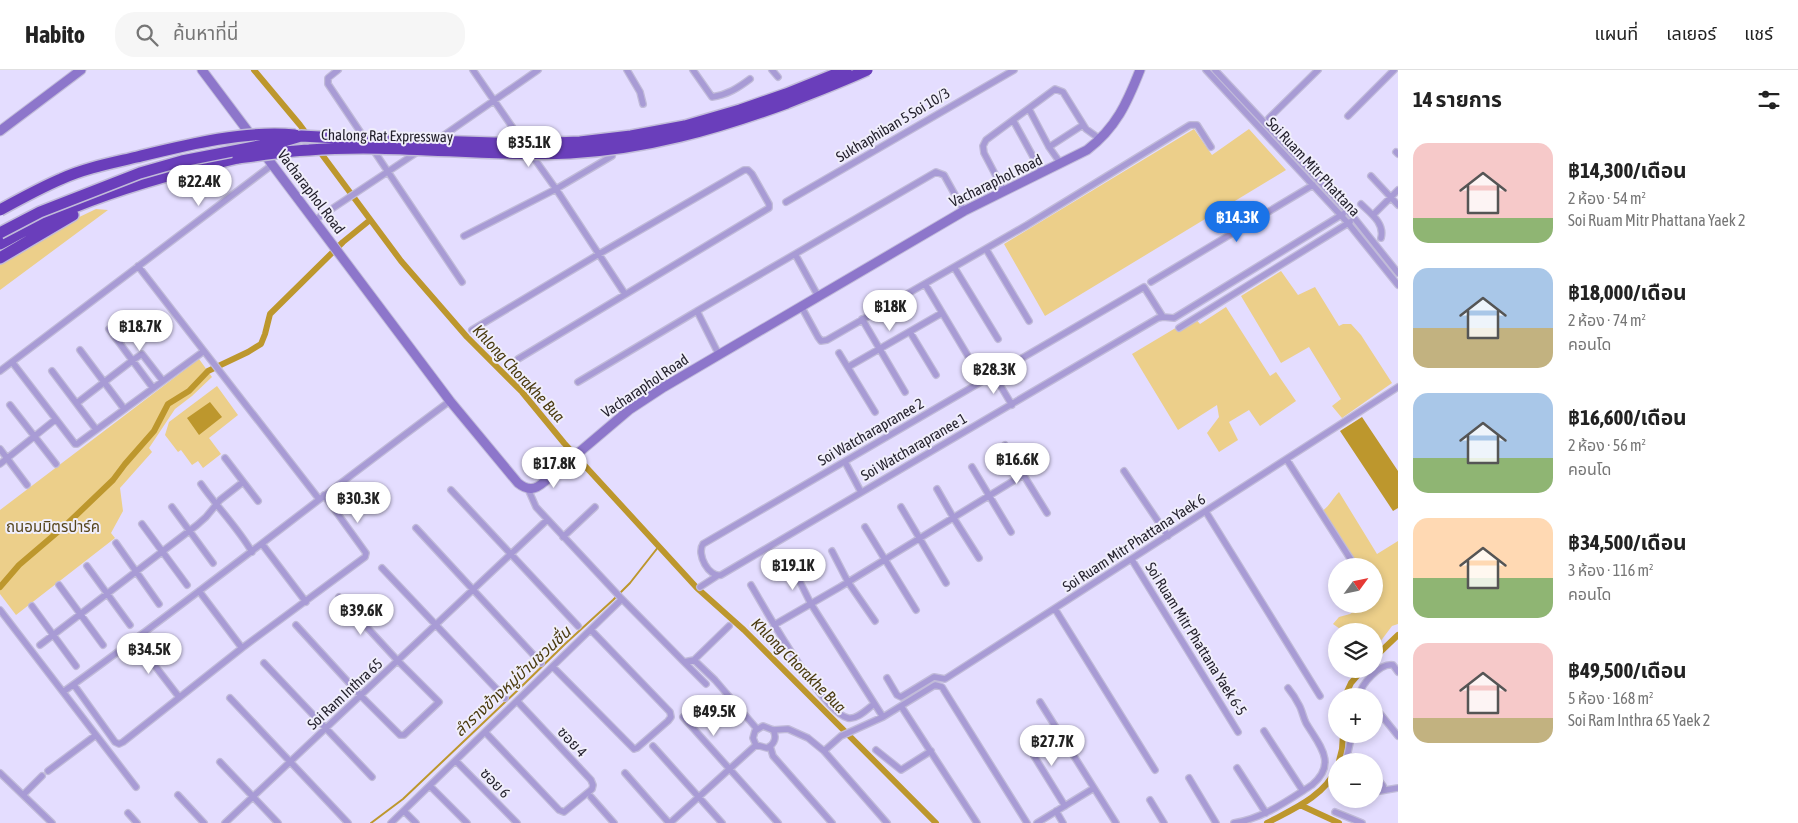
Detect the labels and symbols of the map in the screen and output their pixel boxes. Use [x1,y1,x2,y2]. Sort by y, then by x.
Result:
street label: Sukhaphiban 5 Soi 10/3 [833,84,953,165]
street label: Soi Ruam Mitr Phattana [1263,114,1364,220]
street label: Chalong Rat Expressway [321,126,453,145]
pin: ฿35.1K [488,126,570,168]
street label: Vacharaphol Road [274,146,349,237]
street label: Vacharaphol Road [947,151,1045,210]
pin: ฿22.4K [158,164,240,207]
pin: ฿14.3K [1196,200,1278,243]
pin: ฿18K [860,290,920,332]
pin: ฿18.7K [99,310,181,352]
water label: Khlong Chorakhe Bua [469,321,569,426]
street label: Vacharaphol Road [598,350,691,421]
pin: ฿28.3K [953,352,1035,395]
street label: Soi Watcharapranee 2 [815,394,927,469]
street label: Soi Watcharapranee 1 [858,409,970,484]
pin: ฿16.6K [976,442,1058,485]
pin: ฿17.8K [513,446,595,489]
pin: ฿30.3K [317,482,399,524]
street label: Soi Ruam Mitr Phattana Yaek 6 [1059,490,1208,595]
park label: ถนอมมิตรปาร์ค [6,518,100,535]
pin: ฿19.1K [752,548,834,591]
north arrow [1328,558,1382,612]
street label: Soi Ruam Mitr Phattana Yaek 6-5 [1142,559,1251,718]
pin: ฿39.6K [320,594,402,636]
water label: Khlong Chorakhe Bua [747,614,850,717]
water label: ลำรางข้างหมู่บ้านชวนชื่น [449,620,576,741]
pin: ฿34.5K [108,632,190,675]
street label: Soi Ram Inthra 65 [304,655,386,733]
pin: ฿49.5K [673,694,755,737]
street label: ซอย 4 [554,723,591,760]
pin: ฿27.7K [1011,724,1093,767]
street label: ซอย 6 [477,764,514,801]

